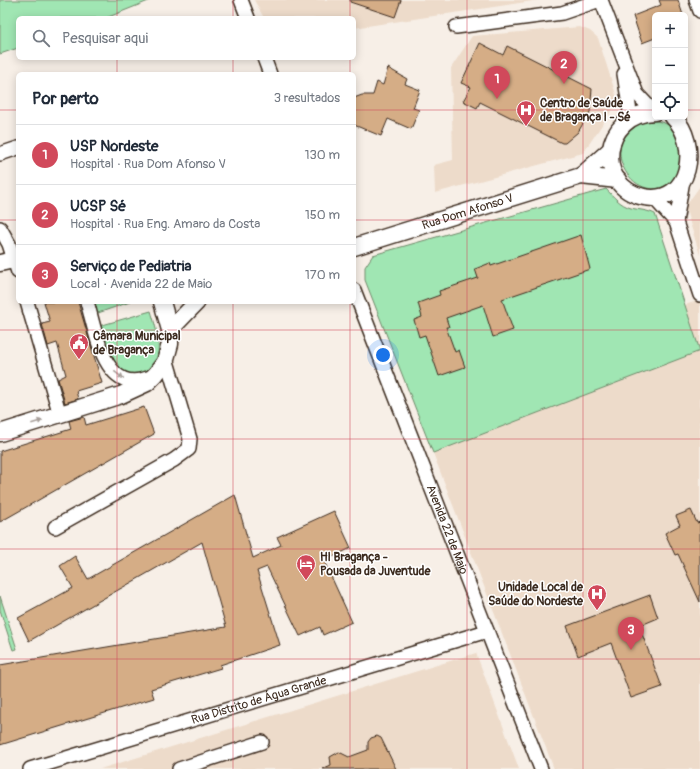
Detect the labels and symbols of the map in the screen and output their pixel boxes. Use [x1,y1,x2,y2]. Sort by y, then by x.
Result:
pin: 2 [551,51,577,84]
pin: 1 [484,66,510,99]
place label: Centro de Saúde de Bragança I - Sé [540,96,631,125]
hospital icon: Centro de Saúde de Bragança I - Sé [515,99,537,127]
street label: Rua Dom Afonso V [420,191,515,233]
place label: Câmara Municipal de Bragança [93,329,181,358]
public building icon: Câmara Municipal de Bragança [68,332,90,360]
your location [373,345,393,365]
one-way arrow [113,371,124,379]
one-way arrow [32,419,44,425]
street label: Avenida 22 de Maio [423,483,471,577]
place label: HI Bragança - Pousada da Juventude [320,550,432,579]
hotel icon: HI Bragança - Pousada da Juventude [295,553,317,581]
place label: Unidade Local de Saúde do Nordeste [488,580,584,609]
hospital icon: Unidade Local de Saúde do Nordeste [586,583,608,611]
pin: 3 [618,617,644,650]
street label: Rua Distrito de Água Grande [189,673,328,728]

